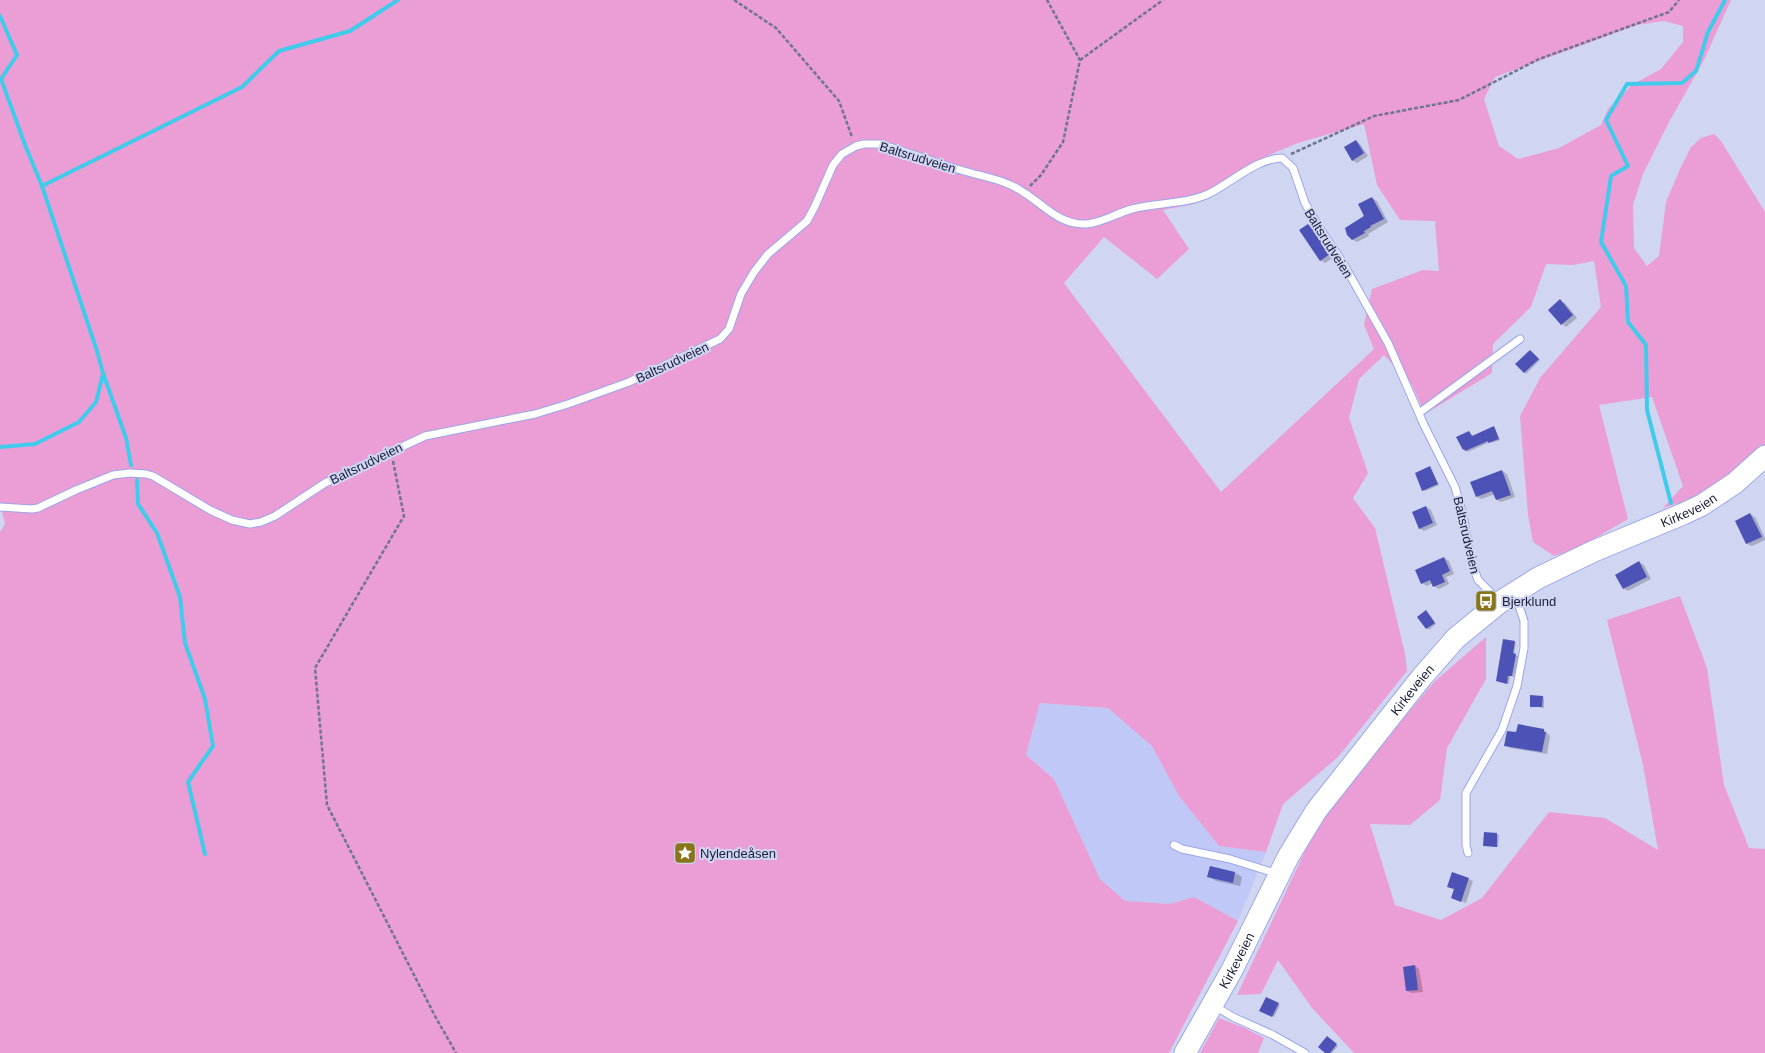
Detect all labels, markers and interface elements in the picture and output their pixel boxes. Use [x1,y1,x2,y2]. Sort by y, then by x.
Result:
street label: Baltsrudveien [878,139,958,176]
street label: Baltsrudveien [1301,206,1356,281]
street label: Baltsrudveien [633,339,711,386]
street label: Baltsrudveien [328,439,405,487]
street label: Kirkeveien [1658,490,1720,530]
street label: Baltsrudveien [1450,495,1483,575]
bus stop icon: Bjerklund [1473,588,1499,614]
place label: Bjerklund [1502,594,1556,609]
street label: Kirkeveien [1388,662,1437,718]
place icon: Nylendeåsen [672,840,698,866]
place label: Nylendeåsen [700,846,776,861]
street label: Kirkeveien [1216,930,1257,991]

